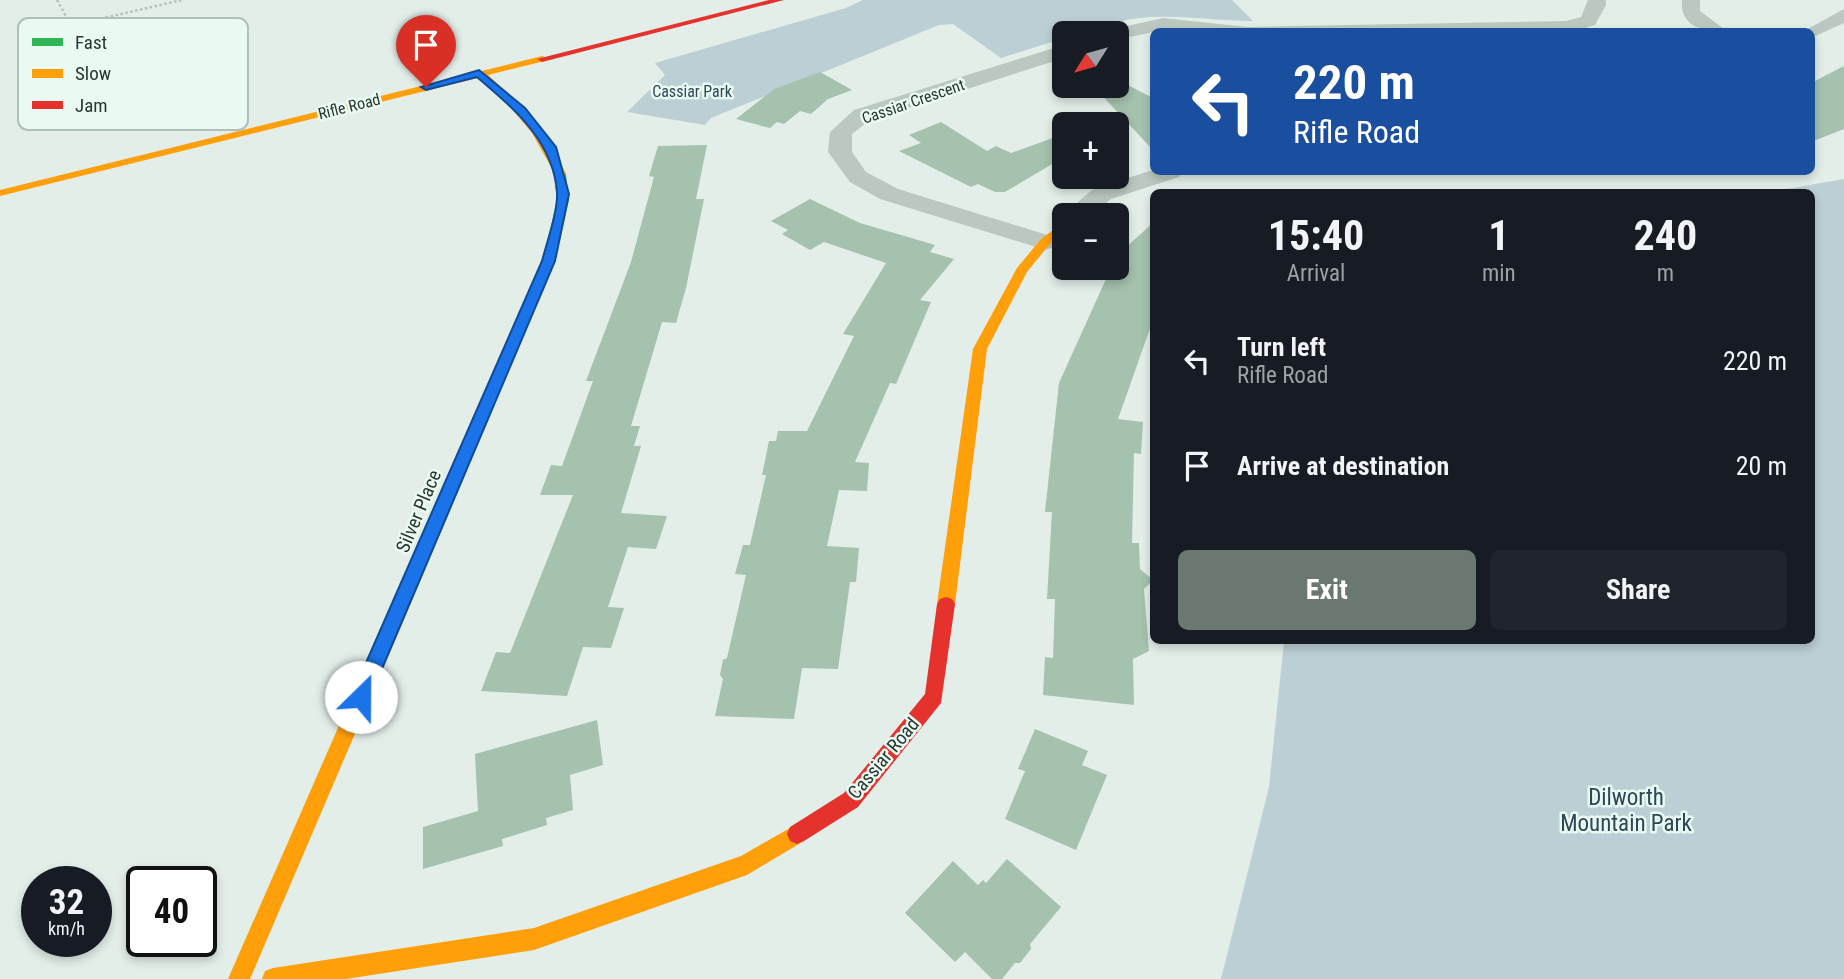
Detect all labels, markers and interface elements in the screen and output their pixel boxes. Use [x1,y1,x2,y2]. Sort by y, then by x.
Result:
pin [396,15,456,87]
legend [18,18,248,130]
north arrow [1052,21,1129,98]
map controls [1052,21,1129,280]
icon: arrive [407,26,445,64]
text: Fast [75,31,107,54]
text: 220 m [1293,54,1415,111]
icon: left [1178,56,1269,147]
text: Slow [75,62,111,85]
street label: Cassiar Crescent [859,75,967,128]
park label: Cassiar Park [652,82,733,101]
street label: Rifle Road [316,90,382,123]
text: Jam [75,94,108,117]
button: + [1052,112,1129,189]
text: Rifle Road [1293,113,1420,151]
button: − [1052,203,1129,280]
text: 15:40 [1268,211,1364,260]
text: 1 [1488,211,1509,260]
text: 240 [1633,211,1697,260]
text: Arrival [1287,260,1345,287]
text: min [1482,260,1516,287]
text: m [1657,260,1674,287]
text: Turn left [1237,332,1326,362]
icon: left [1178,342,1216,380]
text: 220 m [1723,346,1787,376]
text: Rifle Road [1237,362,1328,389]
icon: arrive [1178,447,1216,485]
text: Arrive at destination [1237,451,1449,481]
text: 20 m [1736,451,1787,481]
street label: Silver Place [391,466,446,556]
button: Exit [1178,550,1476,630]
button: Share [1490,550,1787,630]
position arrow [324,660,398,734]
street label: Cassiar Road [843,713,924,804]
park label: Dilworth Mountain Park [1560,784,1692,837]
speed limit sign: 40 [126,866,217,957]
text: 32 [49,882,84,923]
text: km/h [48,918,85,939]

